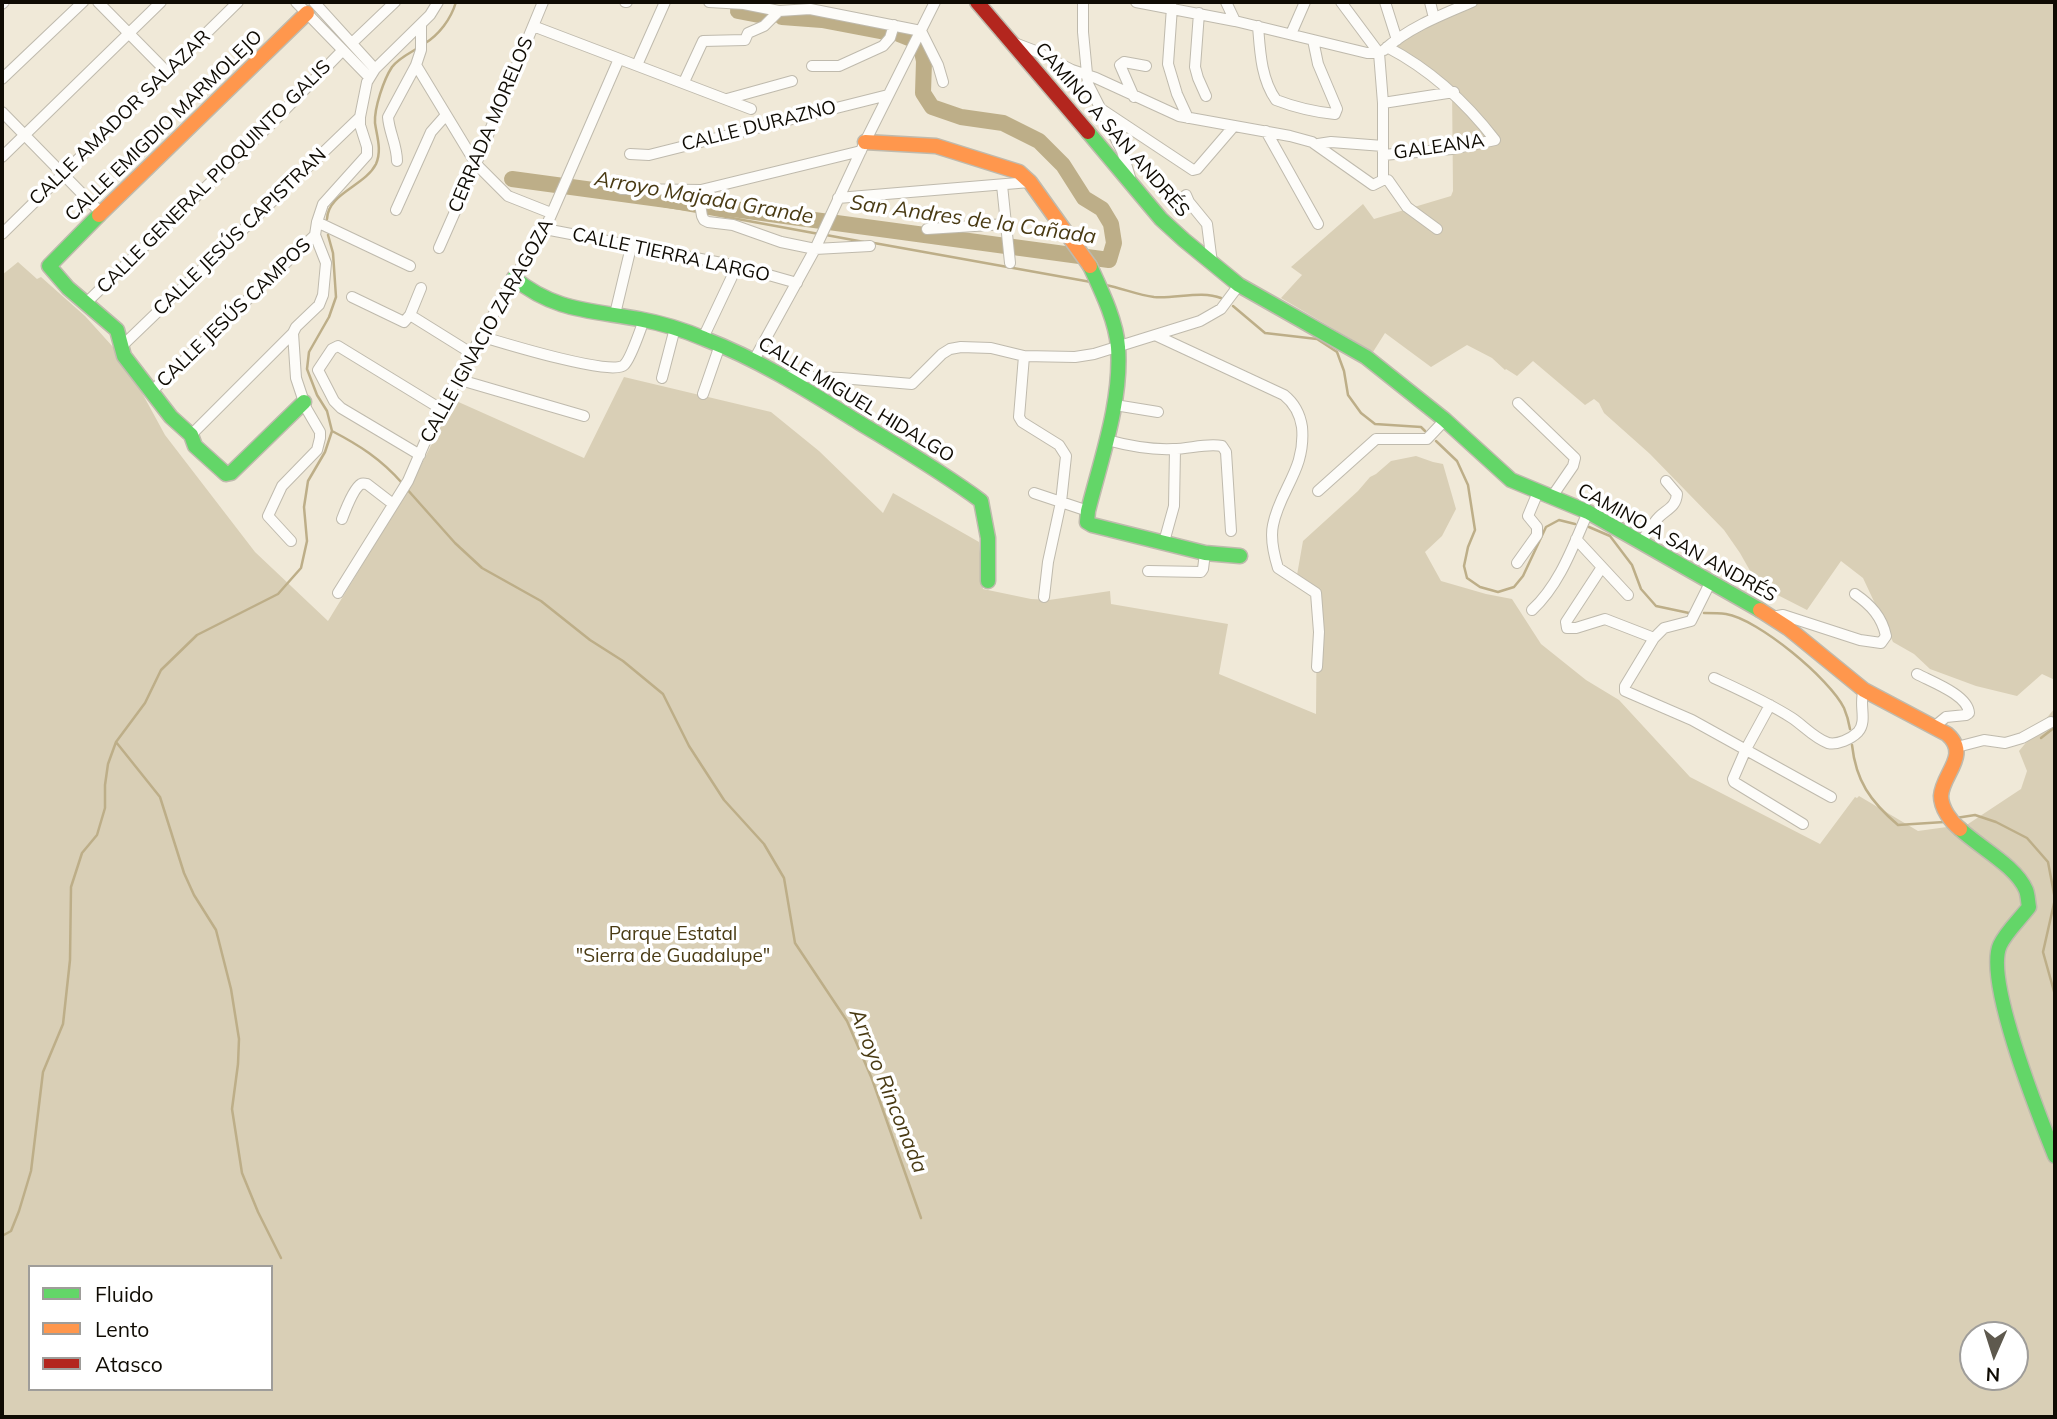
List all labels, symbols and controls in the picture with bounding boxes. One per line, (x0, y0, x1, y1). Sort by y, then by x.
street label: CALLE AMADOR SALAZAR (25, 26, 215, 210)
street label: CALLE EMIGDIO MARMOLEJO (61, 26, 267, 226)
street label: CERRADA MORELOS (444, 34, 538, 216)
street label: CAMINO A SAN ANDRÉS (1030, 38, 1194, 222)
street label: CALLE GENERAL PIOQUINTO GALIS (92, 55, 336, 299)
street label: CALLE DURAZNO (679, 96, 839, 156)
street label: GALEANA (1392, 129, 1486, 165)
street label: CALLE JESÚS CAPISTRAN (149, 143, 331, 321)
water label: Arroyo Majada Grande (593, 166, 815, 230)
water label: San Andres de la Cañada (848, 190, 1098, 250)
street label: CALLE IGNACIO ZARAGOZA (416, 215, 558, 447)
street label: CALLE TIERRA LARGO (570, 223, 772, 287)
street label: CALLE JESÚS CAMPOS (152, 234, 316, 392)
street label: CALLE MIGUEL HIDALGO (754, 332, 958, 468)
street label: CAMINO A SAN ANDRÉS (1574, 479, 1780, 607)
park label: Parque Estatal "Sierra de Guadalupe" (576, 923, 770, 967)
water label: Arroyo Rinconada (844, 1005, 932, 1177)
legend (28, 1265, 273, 1391)
text: Fluido (95, 1281, 154, 1307)
text: Lento (95, 1316, 149, 1342)
north arrow (1959, 1321, 2029, 1391)
text: Atasco (95, 1351, 163, 1377)
text: N (1985, 1363, 2001, 1387)

